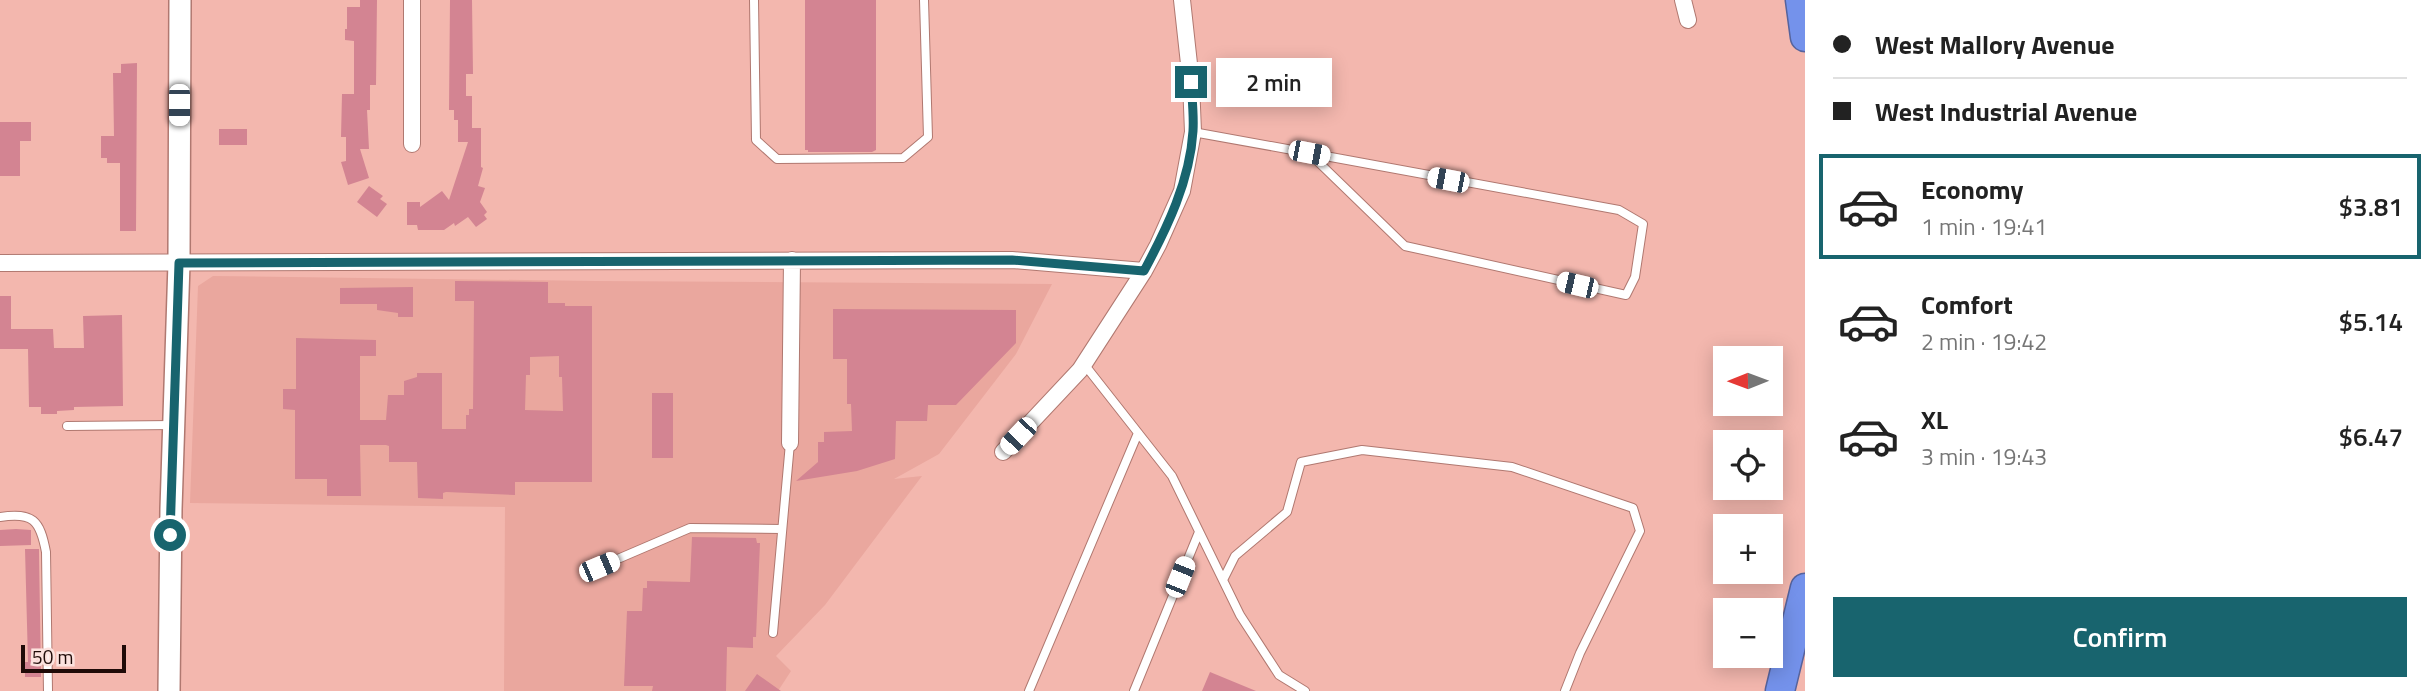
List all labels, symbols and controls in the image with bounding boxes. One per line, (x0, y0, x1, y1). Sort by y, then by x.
text: West Mallory Avenue (1875, 25, 2115, 64)
callout: 2 min (1216, 57, 1331, 106)
text: 2 min (1246, 65, 1302, 100)
route end (1175, 66, 1207, 98)
car (169, 84, 190, 126)
text: West Industrial Avenue (1875, 92, 2137, 131)
car (1287, 139, 1332, 167)
car (1426, 166, 1471, 194)
text: Economy (1921, 170, 2023, 209)
icon: car (1837, 175, 1900, 238)
text: $3.81 (2339, 187, 2403, 226)
text: 1 min · 19:41 (1921, 209, 2047, 244)
car (1555, 270, 1600, 300)
text: Comfort (1921, 285, 2013, 324)
icon: car (1837, 290, 1900, 353)
text: $5.14 (2339, 302, 2403, 341)
text: 2 min · 19:42 (1921, 324, 2047, 359)
north arrow (1713, 346, 1783, 416)
map controls (1713, 346, 1783, 668)
text: XL (1921, 400, 1948, 439)
icon: car (1837, 405, 1900, 468)
car (996, 413, 1041, 459)
text: $6.47 (2339, 417, 2403, 456)
button: locate (1713, 430, 1783, 500)
text: 3 min · 19:43 (1921, 439, 2047, 474)
button: + (1713, 514, 1783, 584)
route start (154, 519, 186, 551)
car (576, 549, 623, 585)
car (1163, 554, 1198, 600)
button: Confirm (1833, 597, 2407, 677)
button: − (1713, 598, 1783, 668)
scale bar (21, 642, 126, 674)
text: 50 m (32, 642, 73, 671)

